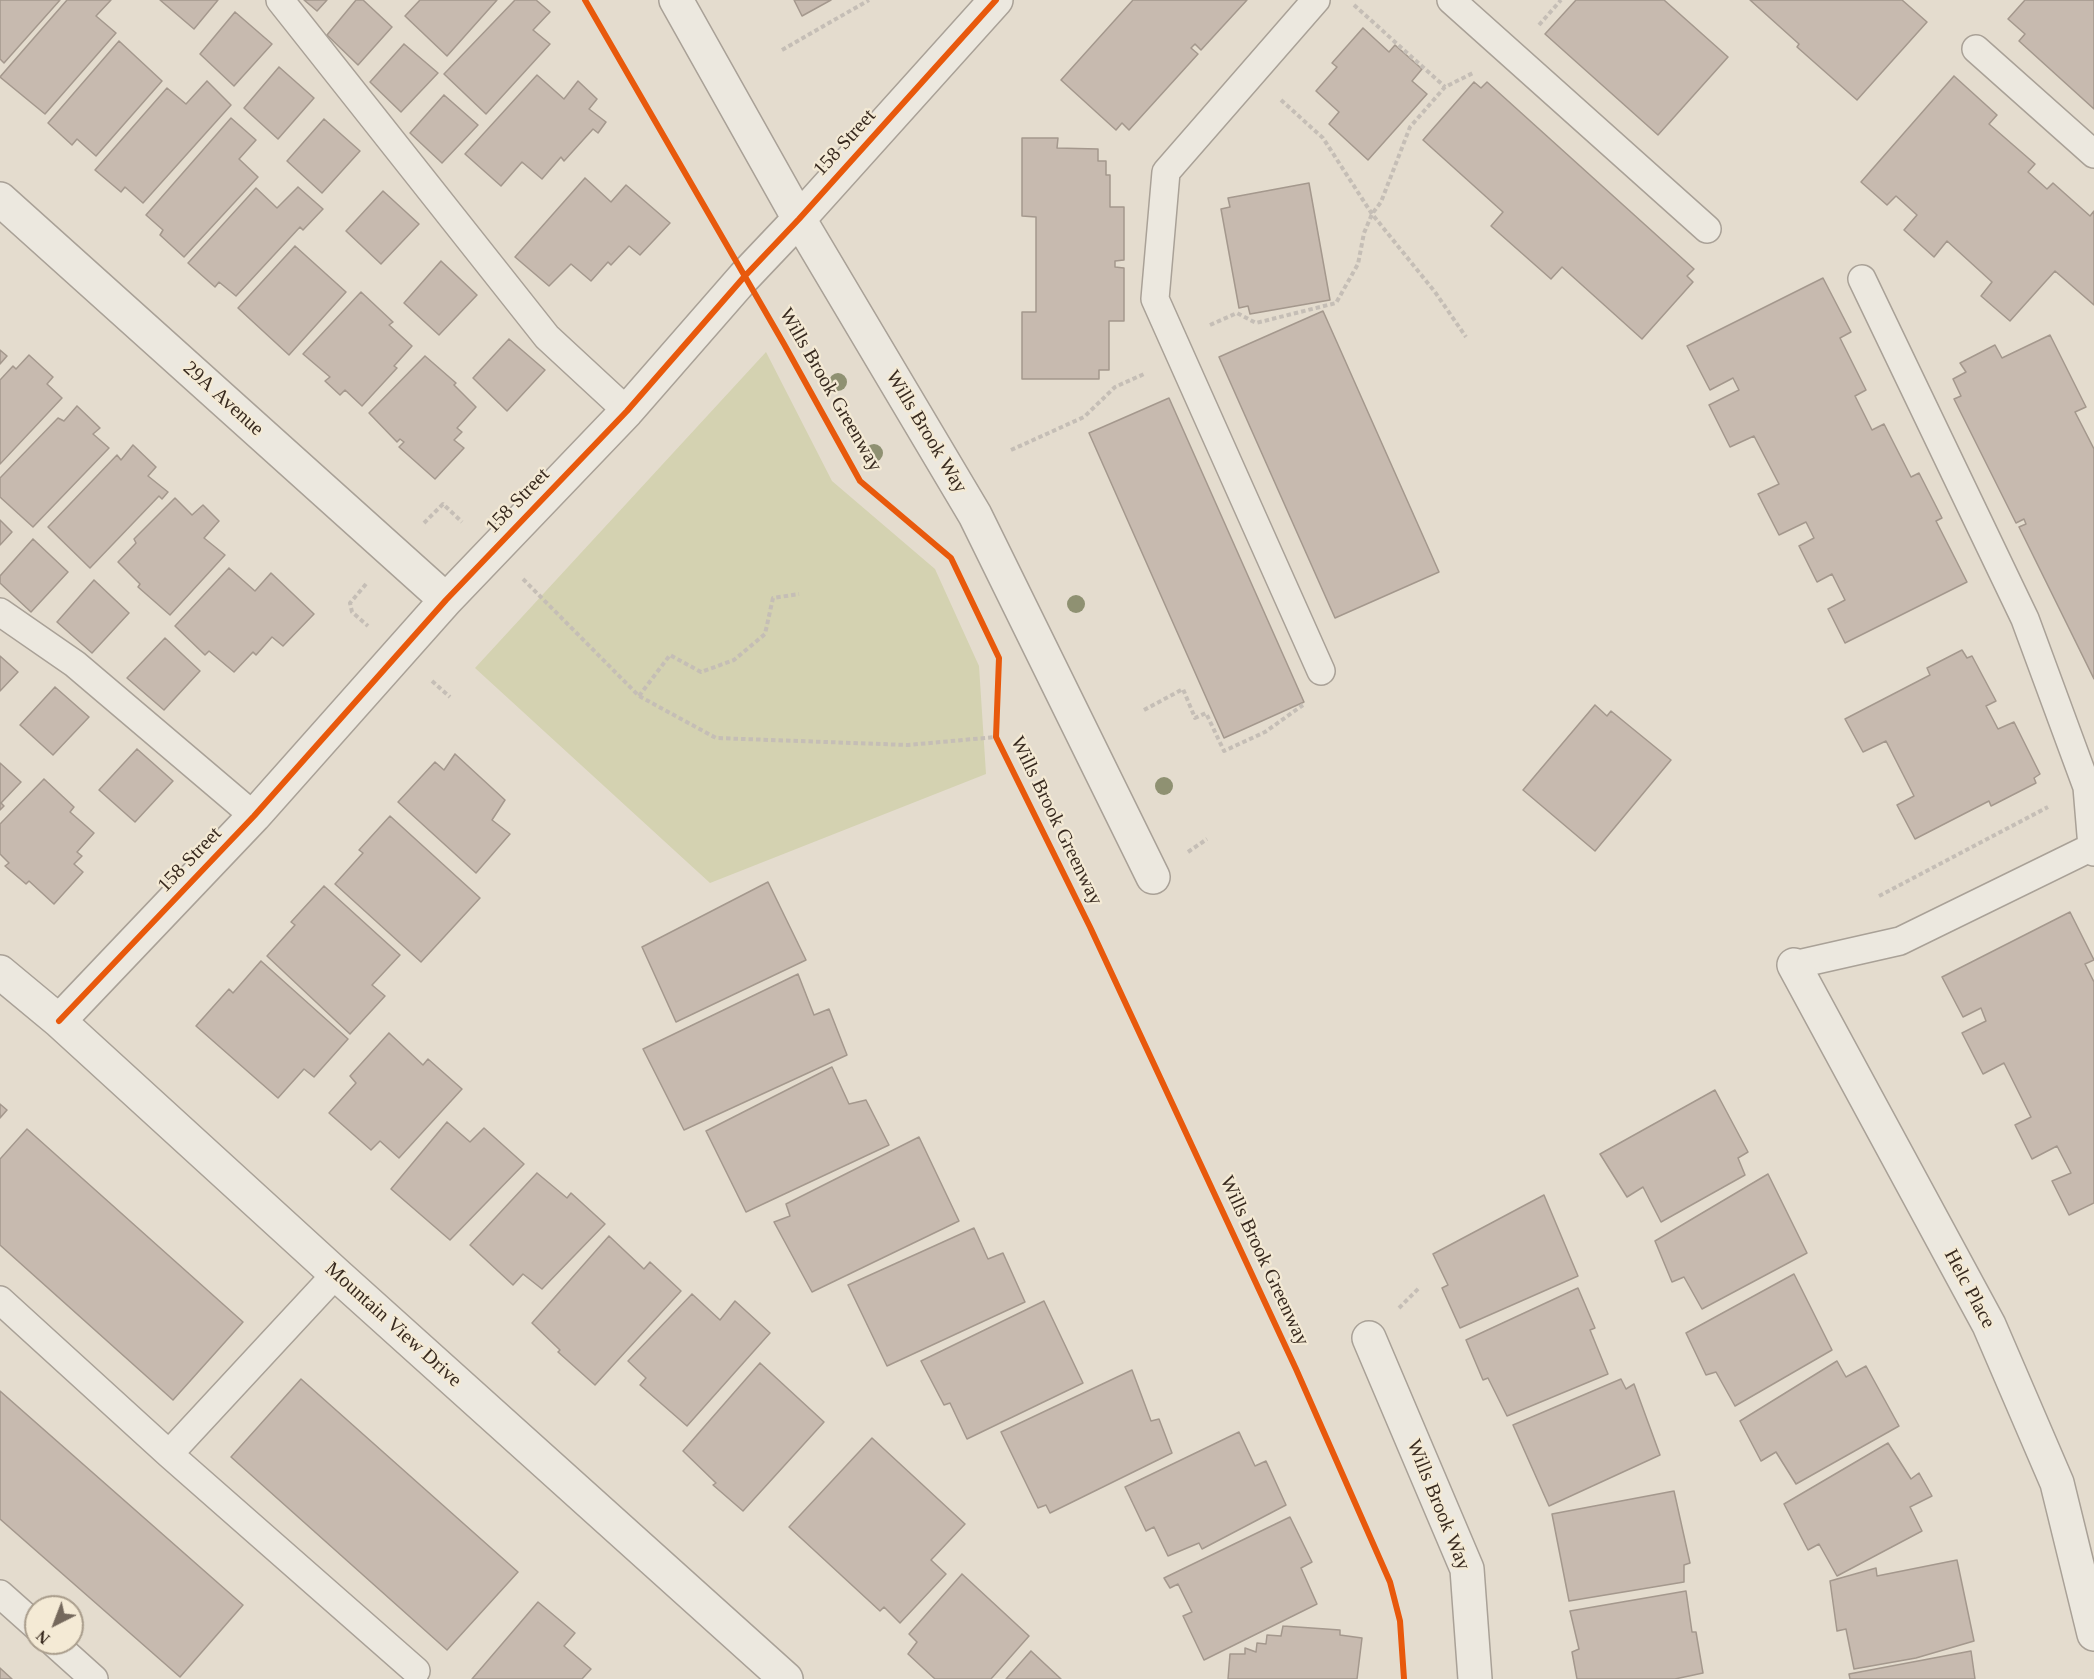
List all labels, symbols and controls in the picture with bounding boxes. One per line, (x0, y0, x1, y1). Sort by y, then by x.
street label: 158 Street (809, 105, 881, 181)
street label: Wills Brook Greenway (773, 304, 887, 476)
street label: 29A Avenue (178, 357, 268, 441)
street label: Wills Brook Way (880, 366, 972, 498)
street label: 158 Street (481, 463, 555, 539)
street label: Wills Brook Greenway (1005, 733, 1107, 909)
street label: 158 Street (153, 822, 227, 898)
street label: Wills Brook Greenway (1214, 1172, 1314, 1350)
street label: Helc Place (1938, 1245, 2000, 1333)
street label: Mountain View Drive (320, 1257, 466, 1393)
street label: Wills Brook Way (1401, 1436, 1475, 1574)
north arrow (24, 1595, 84, 1655)
text: N (33, 1627, 53, 1647)

